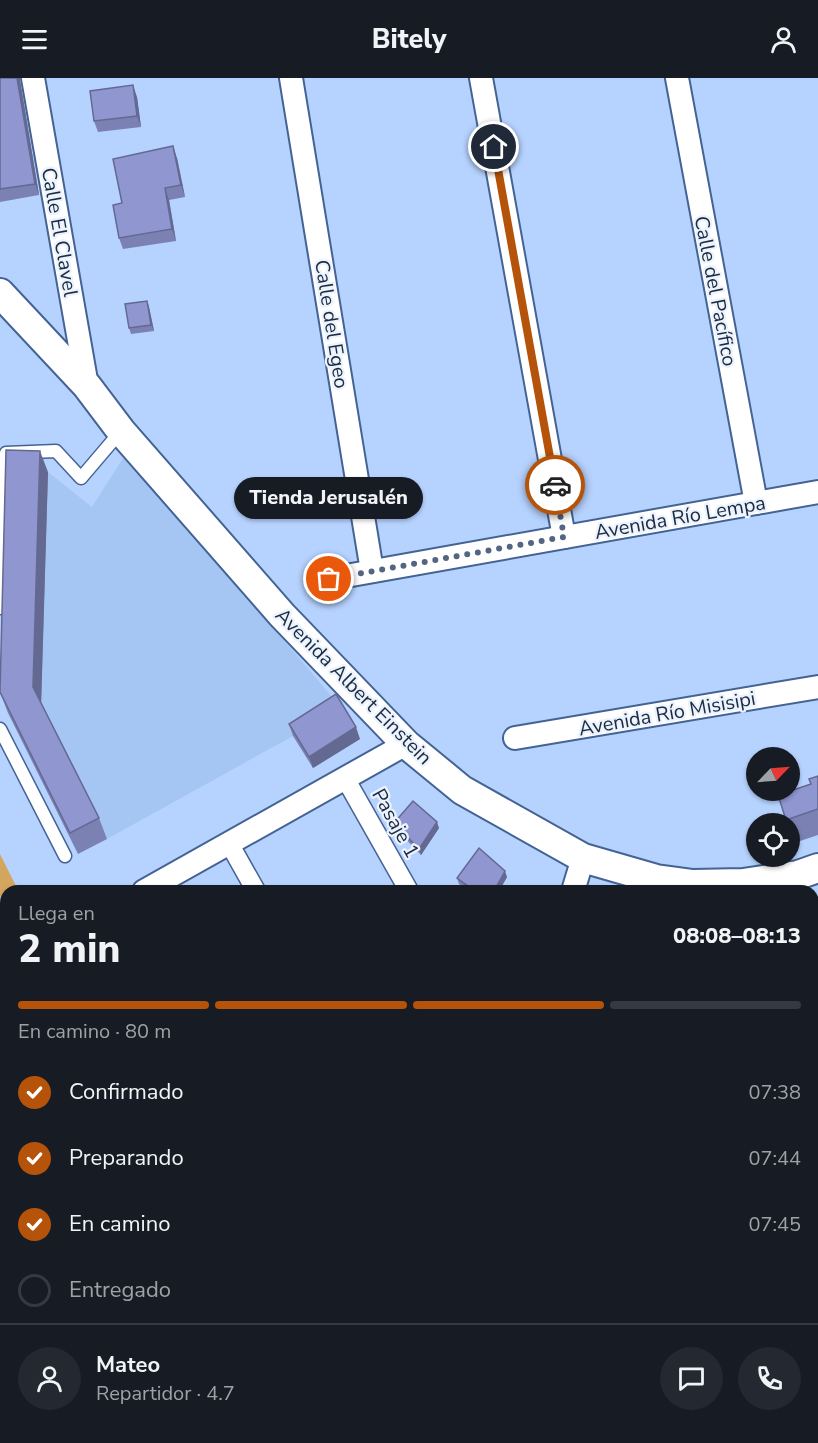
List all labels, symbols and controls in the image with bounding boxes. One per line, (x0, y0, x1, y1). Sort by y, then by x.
text: Bitely (372, 21, 446, 58)
icon: menu (18, 23, 51, 56)
icon: person (767, 23, 800, 56)
pin (468, 121, 519, 172)
icon: home (477, 130, 510, 163)
street label: Calle El Clavel (35, 165, 84, 299)
street label: Calle del Pacífico (688, 214, 743, 369)
street label: Calle del Egeo (308, 258, 355, 390)
courier (525, 455, 585, 515)
icon: car (539, 469, 572, 502)
callout: Tienda Jerusalén (234, 477, 424, 519)
text: Tienda Jerusalén (249, 484, 408, 511)
street label: Avenida Río Lempa (592, 489, 768, 546)
pin (303, 553, 354, 604)
icon: bag (312, 562, 345, 595)
street label: Avenida Albert Einstein (269, 602, 438, 771)
street label: Avenida Río Misisipi (577, 685, 758, 742)
north arrow (746, 747, 800, 801)
map controls (746, 747, 800, 867)
street label: Pasaje 1 (365, 784, 426, 863)
button: locate (746, 813, 800, 867)
text: Llega en (18, 900, 95, 927)
text: 08:08–08:13 (673, 921, 801, 951)
text: 2 min (18, 923, 121, 976)
text: En camino · 80 m (18, 1018, 171, 1045)
icon: check (18, 1076, 51, 1109)
text: Confirmado (69, 1077, 184, 1107)
text: 07:38 (748, 1079, 801, 1106)
icon: check (18, 1142, 51, 1175)
text: Preparando (69, 1143, 184, 1173)
text: 07:44 (748, 1145, 801, 1172)
icon: check (18, 1208, 51, 1241)
text: En camino (69, 1209, 170, 1239)
text: 07:45 (748, 1211, 801, 1238)
text: Entregado (69, 1275, 171, 1305)
button: person (18, 1347, 81, 1410)
button: chat (660, 1347, 723, 1410)
button: phone (738, 1347, 801, 1410)
text: Mateo (96, 1350, 160, 1380)
text: Repartidor · 4.7 (96, 1380, 235, 1407)

